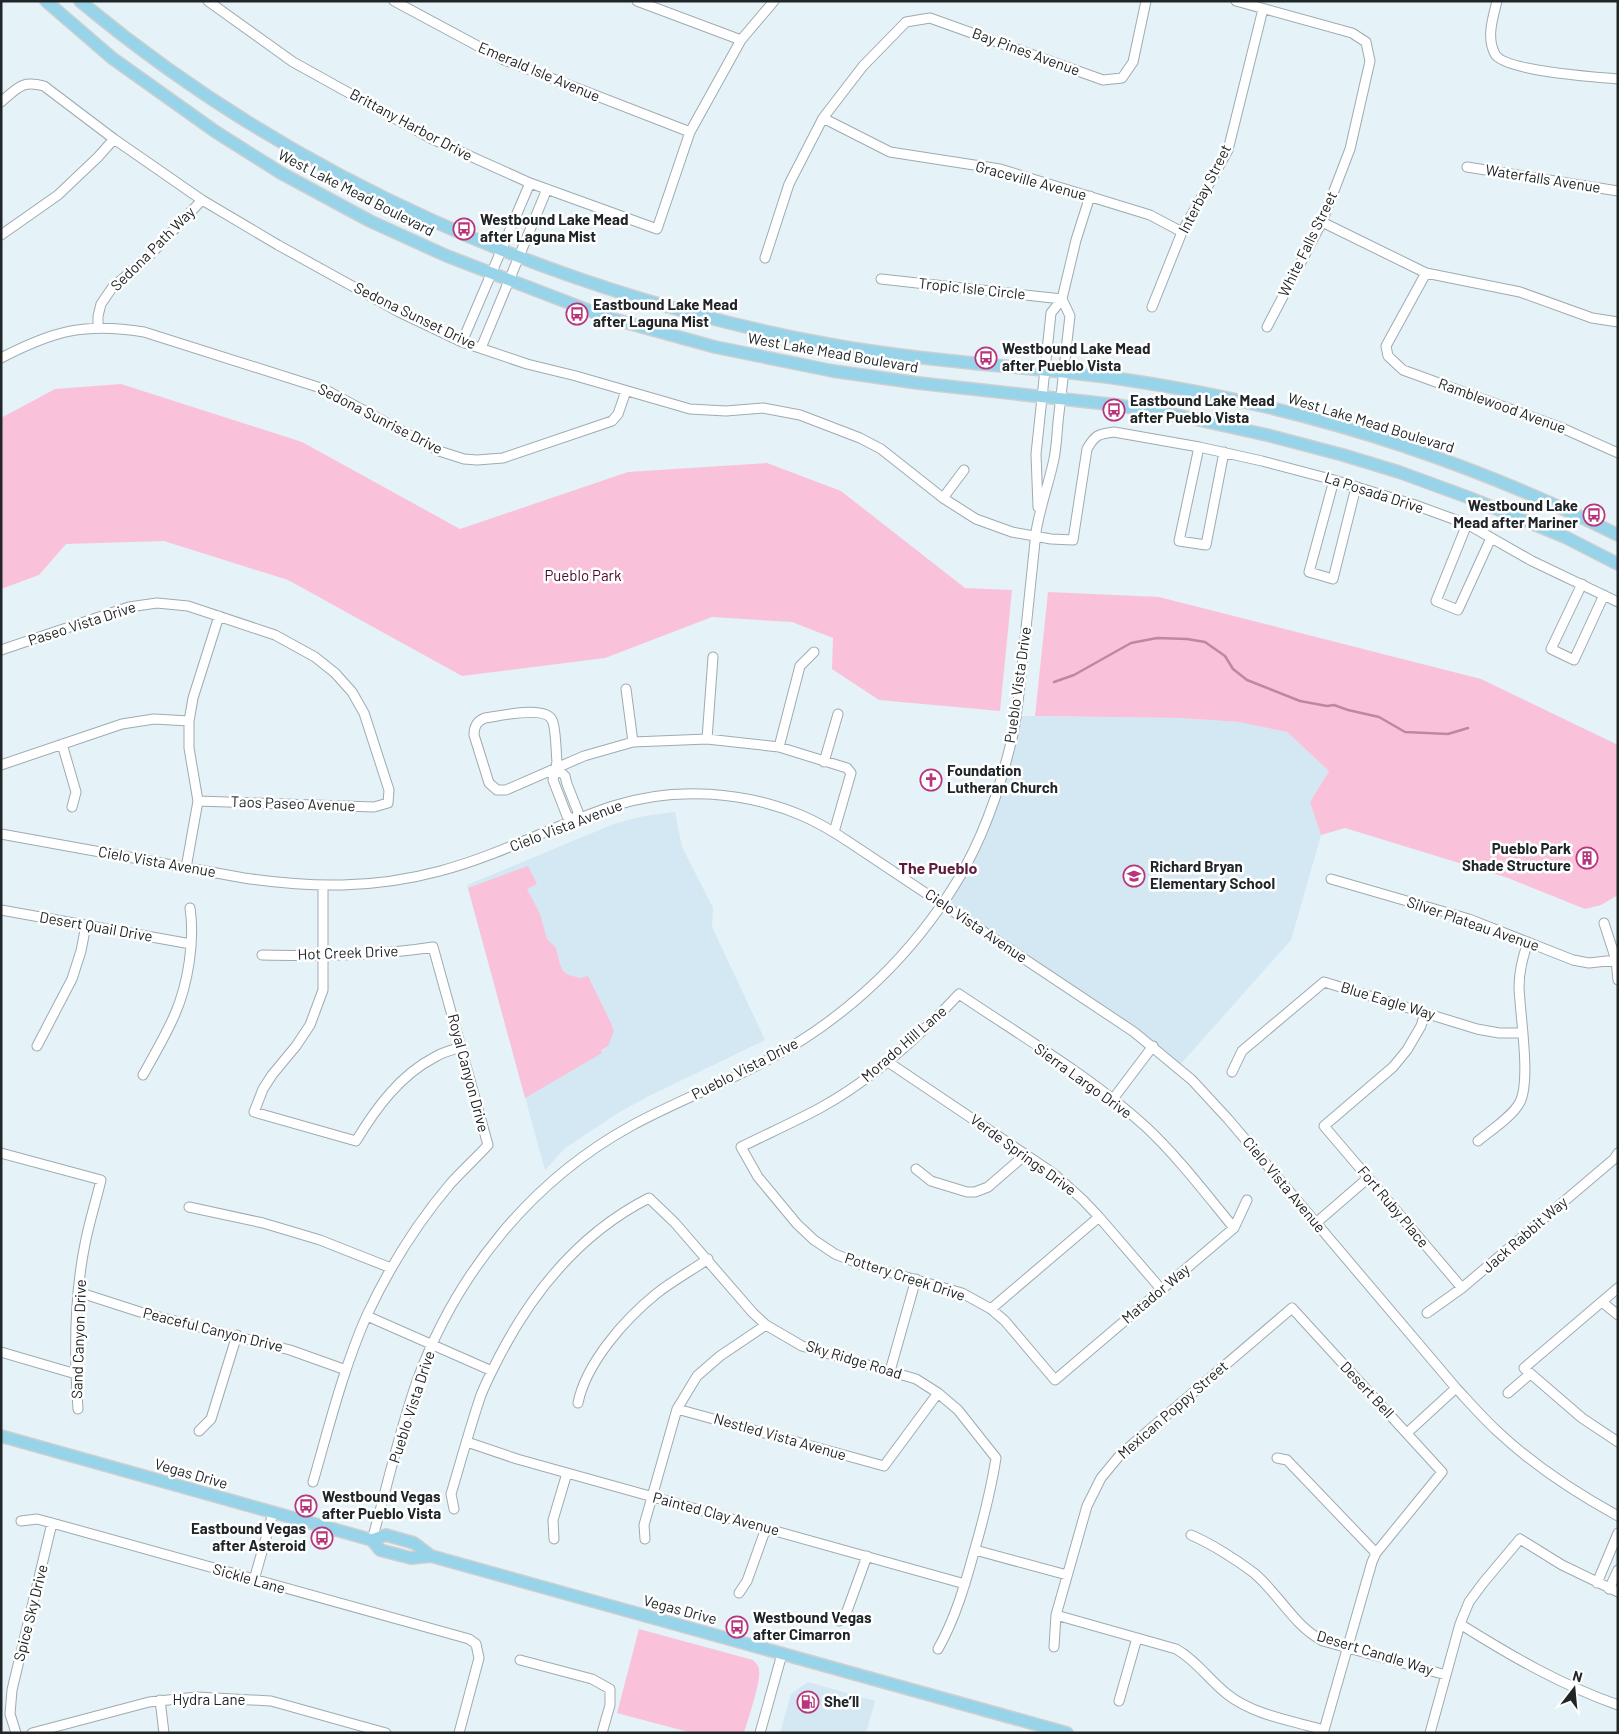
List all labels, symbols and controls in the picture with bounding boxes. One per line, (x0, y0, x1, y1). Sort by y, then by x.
street label: Bay Pines Avenue (970, 23, 1083, 79)
street label: Emerald Isle Avenue (476, 37, 603, 105)
street label: Brittany Harbor Drive (347, 84, 476, 164)
street label: Interbay Street (1174, 141, 1234, 236)
street label: West Lake Mead Boulevard (275, 145, 438, 239)
street label: Graceville Avenue (974, 157, 1089, 204)
street label: Waterfalls Avenue (1484, 160, 1602, 196)
street label: White Falls Street (1274, 188, 1340, 299)
street label: Sedona Path Way (106, 202, 198, 294)
place label: Westbound Lake Mead after Laguna Mist (480, 210, 628, 245)
bus stop icon: Westbound Lake Mead after Laguna Mist (452, 217, 476, 241)
street label: Tropic Isle Circle (918, 273, 1026, 303)
street label: Sedona Sunset Drive (351, 278, 479, 353)
place label: Eastbound Lake Mead after Laguna Mist (593, 295, 738, 330)
bus stop icon: Eastbound Lake Mead after Laguna Mist (565, 302, 589, 326)
street label: West Lake Mead Boulevard (746, 328, 920, 376)
place label: Westbound Lake Mead after Pueblo Vista (1002, 339, 1150, 374)
bus stop icon: Westbound Lake Mead after Pueblo Vista (974, 346, 998, 370)
street label: Ramblewood Avenue (1436, 374, 1569, 437)
street label: Sedona Sunrise Drive (315, 379, 446, 457)
street label: West Lake Mead Boulevard (1286, 388, 1457, 456)
place label: Eastbound Lake Mead after Pueblo Vista (1130, 391, 1275, 426)
bus stop icon: Eastbound Lake Mead after Pueblo Vista (1102, 398, 1126, 422)
street label: La Posada Drive (1322, 468, 1426, 517)
place label: Westbound Lake Mead after Mariner (1453, 496, 1578, 531)
bus stop icon: Westbound Lake Mead after Mariner (1582, 503, 1606, 527)
park label: Pueblo Park (544, 566, 622, 584)
street label: Paseo Vista Drive (26, 597, 138, 649)
street label: Pueblo Vista Drive (1000, 626, 1034, 744)
place label: Foundation Lutheran Church (947, 761, 1058, 796)
church icon: Foundation Lutheran Church (919, 768, 943, 792)
street label: Taos Paseo Avenue (230, 792, 356, 814)
street label: Cielo Vista Avenue (507, 795, 625, 855)
place label: Pueblo Park Shade Structure (1462, 839, 1571, 874)
street label: Cielo Vista Avenue (97, 842, 217, 880)
building icon: Pueblo Park Shade Structure (1575, 846, 1599, 870)
place label: Richard Bryan Elementary School (1150, 857, 1275, 892)
district label: The Pueblo (899, 858, 978, 877)
school or university icon: Richard Bryan Elementary School (1122, 864, 1146, 888)
street label: Cielo Vista Avenue (922, 884, 1031, 966)
street label: Silver Plateau Avenue (1405, 892, 1542, 954)
street label: Desert Quail Drive (38, 907, 154, 945)
street label: Hot Creek Drive (297, 941, 399, 963)
street label: Blue Eagle Way (1339, 977, 1438, 1023)
street label: Morado Hill Lane (857, 1001, 950, 1085)
street label: Royal Canyon Drive (445, 1012, 493, 1134)
street label: Pueblo Vista Drive (688, 1033, 801, 1103)
street label: Sierra Largo Drive (1031, 1039, 1136, 1122)
street label: Verde Springs Drive (967, 1110, 1080, 1199)
street label: Cielo Vista Avenue (1240, 1133, 1330, 1236)
street label: Fort Ruby Place (1354, 1162, 1433, 1251)
street label: Jack Rabbit Way (1478, 1192, 1571, 1276)
street label: Pottery Creek Drive (843, 1248, 968, 1304)
street label: Matador Way (1118, 1260, 1193, 1327)
street label: Sand Canyon Drive (67, 1279, 89, 1399)
street label: Peaceful Canyon Drive (141, 1303, 285, 1355)
street label: Sky Ridge Road (804, 1336, 905, 1382)
street label: Pueblo Vista Drive (384, 1348, 438, 1465)
street label: Mexican Poppy Street (1114, 1356, 1231, 1462)
street label: Desert Bell (1337, 1357, 1398, 1421)
street label: Nestled Vista Avenue (712, 1409, 849, 1464)
street label: Vegas Drive (153, 1454, 230, 1492)
place label: Westbound Vegas after Pueblo Vista (322, 1487, 441, 1522)
street label: Painted Clay Avenue (651, 1487, 782, 1539)
bus stop icon: Westbound Vegas after Pueblo Vista (294, 1494, 318, 1518)
place label: Eastbound Vegas after Asteroid (191, 1519, 306, 1554)
bus stop icon: Eastbound Vegas after Asteroid (310, 1526, 334, 1550)
street label: Sickle Lane (211, 1559, 288, 1597)
street label: Spice Sky Drive (9, 1562, 51, 1663)
street label: Vegas Drive (642, 1591, 719, 1627)
place label: Westbound Vegas after Cimarron (753, 1608, 872, 1643)
bus stop icon: Westbound Vegas after Cimarron (725, 1615, 749, 1639)
street label: Desert Candle Way (1315, 1626, 1436, 1678)
north arrow (1549, 1664, 1599, 1714)
text: N (1571, 1667, 1585, 1685)
street label: Hydra Lane (173, 1690, 245, 1708)
fuel station icon: She’ll (796, 1690, 820, 1714)
place label: She’ll (824, 1692, 859, 1710)

